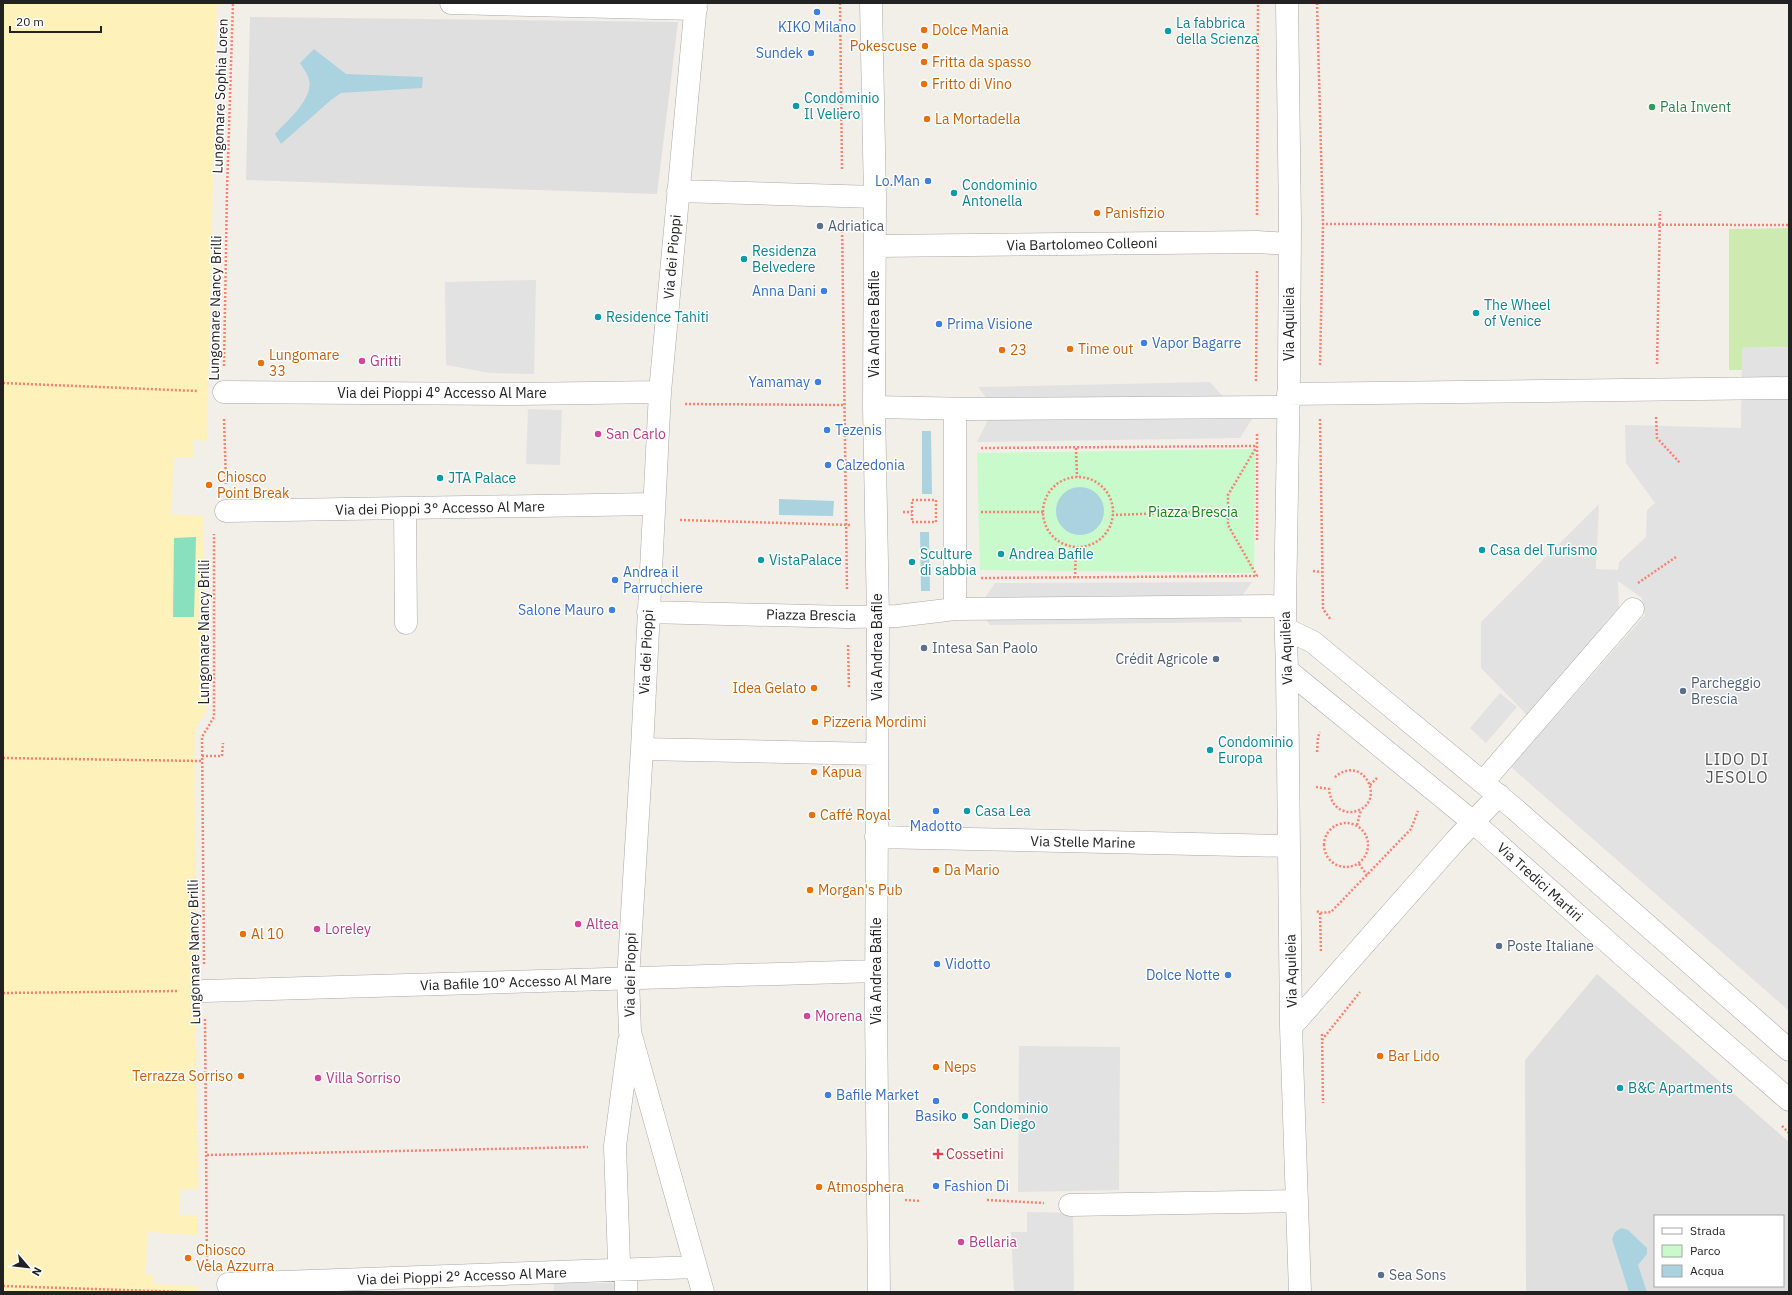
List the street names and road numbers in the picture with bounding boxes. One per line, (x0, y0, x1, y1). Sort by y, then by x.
street label: Lungomare Sophia Loren (208, 18, 232, 174)
street label: Via dei Pioppi (659, 214, 685, 300)
street label: Via Bartolomeo Colleoni (1006, 234, 1158, 254)
street label: Lungomare Nancy Brilli (205, 235, 225, 381)
street label: Via Andrea Bafile (865, 270, 883, 378)
street label: Via Aquileia (1280, 287, 1298, 361)
street label: Via dei Pioppi 4° Accesso Al Mare (337, 384, 547, 402)
street label: Via dei Pioppi 3° Accesso Al Mare (335, 497, 545, 519)
street label: Lungomare Nancy Brilli (195, 559, 213, 705)
street label: Via Andrea Bafile (868, 593, 886, 701)
street label: Piazza Brescia (766, 605, 857, 625)
street label: Via dei Pioppi (635, 609, 657, 695)
street label: Via Aquileia (1276, 610, 1296, 685)
street label: Via Stelle Marine (1030, 832, 1136, 852)
street label: Via Tredici Martiri (1493, 839, 1587, 925)
street label: Lungomare Nancy Brilli (184, 879, 204, 1025)
street label: Via Andrea Bafile (867, 917, 885, 1025)
street label: Via dei Pioppi (620, 932, 640, 1018)
street label: Via Aquileia (1281, 933, 1301, 1008)
street label: Via Bafile 10° Accesso Al Mare (420, 970, 612, 994)
street label: Via dei Pioppi 2° Accesso Al Mare (357, 1263, 567, 1289)

